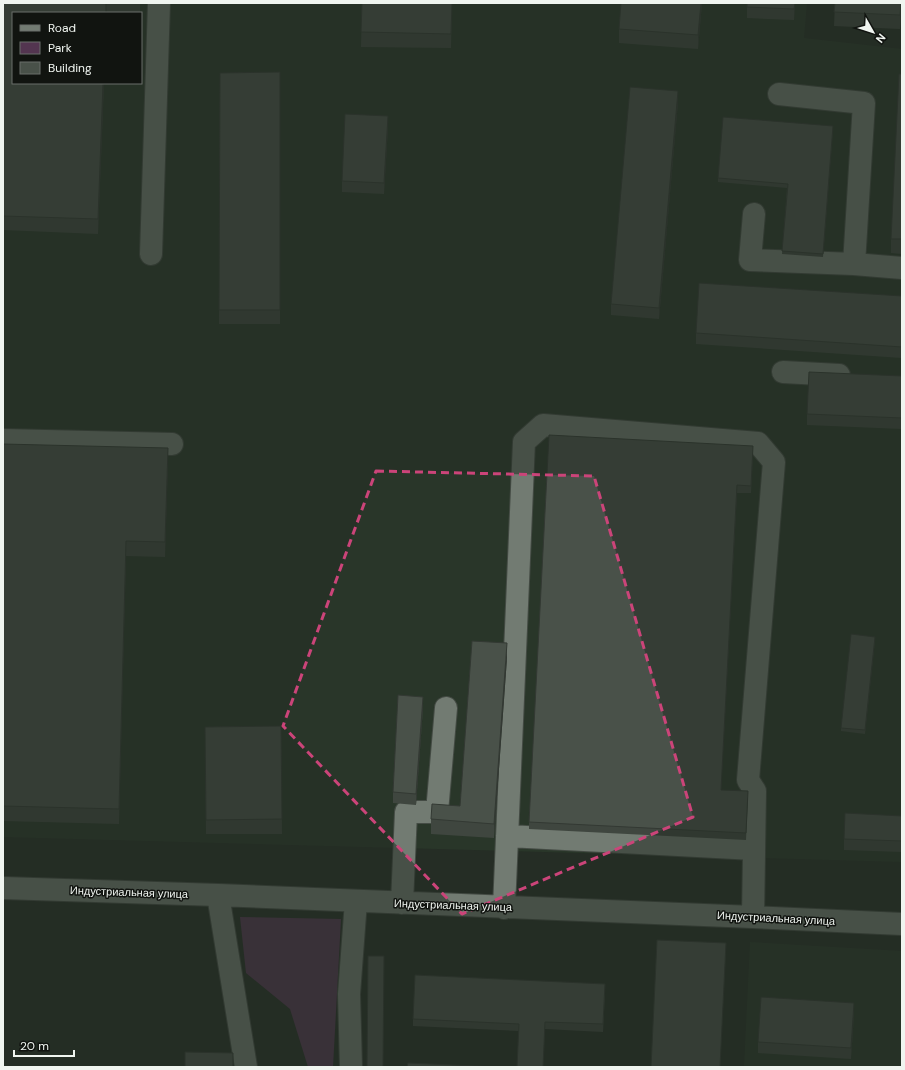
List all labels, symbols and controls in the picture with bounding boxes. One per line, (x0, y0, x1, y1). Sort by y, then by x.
legend (12, 12, 142, 84)
north arrow (853, 12, 893, 52)
text: Road (48, 20, 76, 36)
text: N (873, 31, 889, 46)
text: Park (48, 40, 72, 56)
text: Building (48, 60, 92, 76)
street label: Индустриальная улица (70, 883, 189, 901)
street label: Индустриальная улица (394, 896, 513, 914)
street label: Индустриальная улица (717, 908, 836, 928)
scale bar (14, 1032, 74, 1058)
text: 20 m (20, 1038, 49, 1054)

